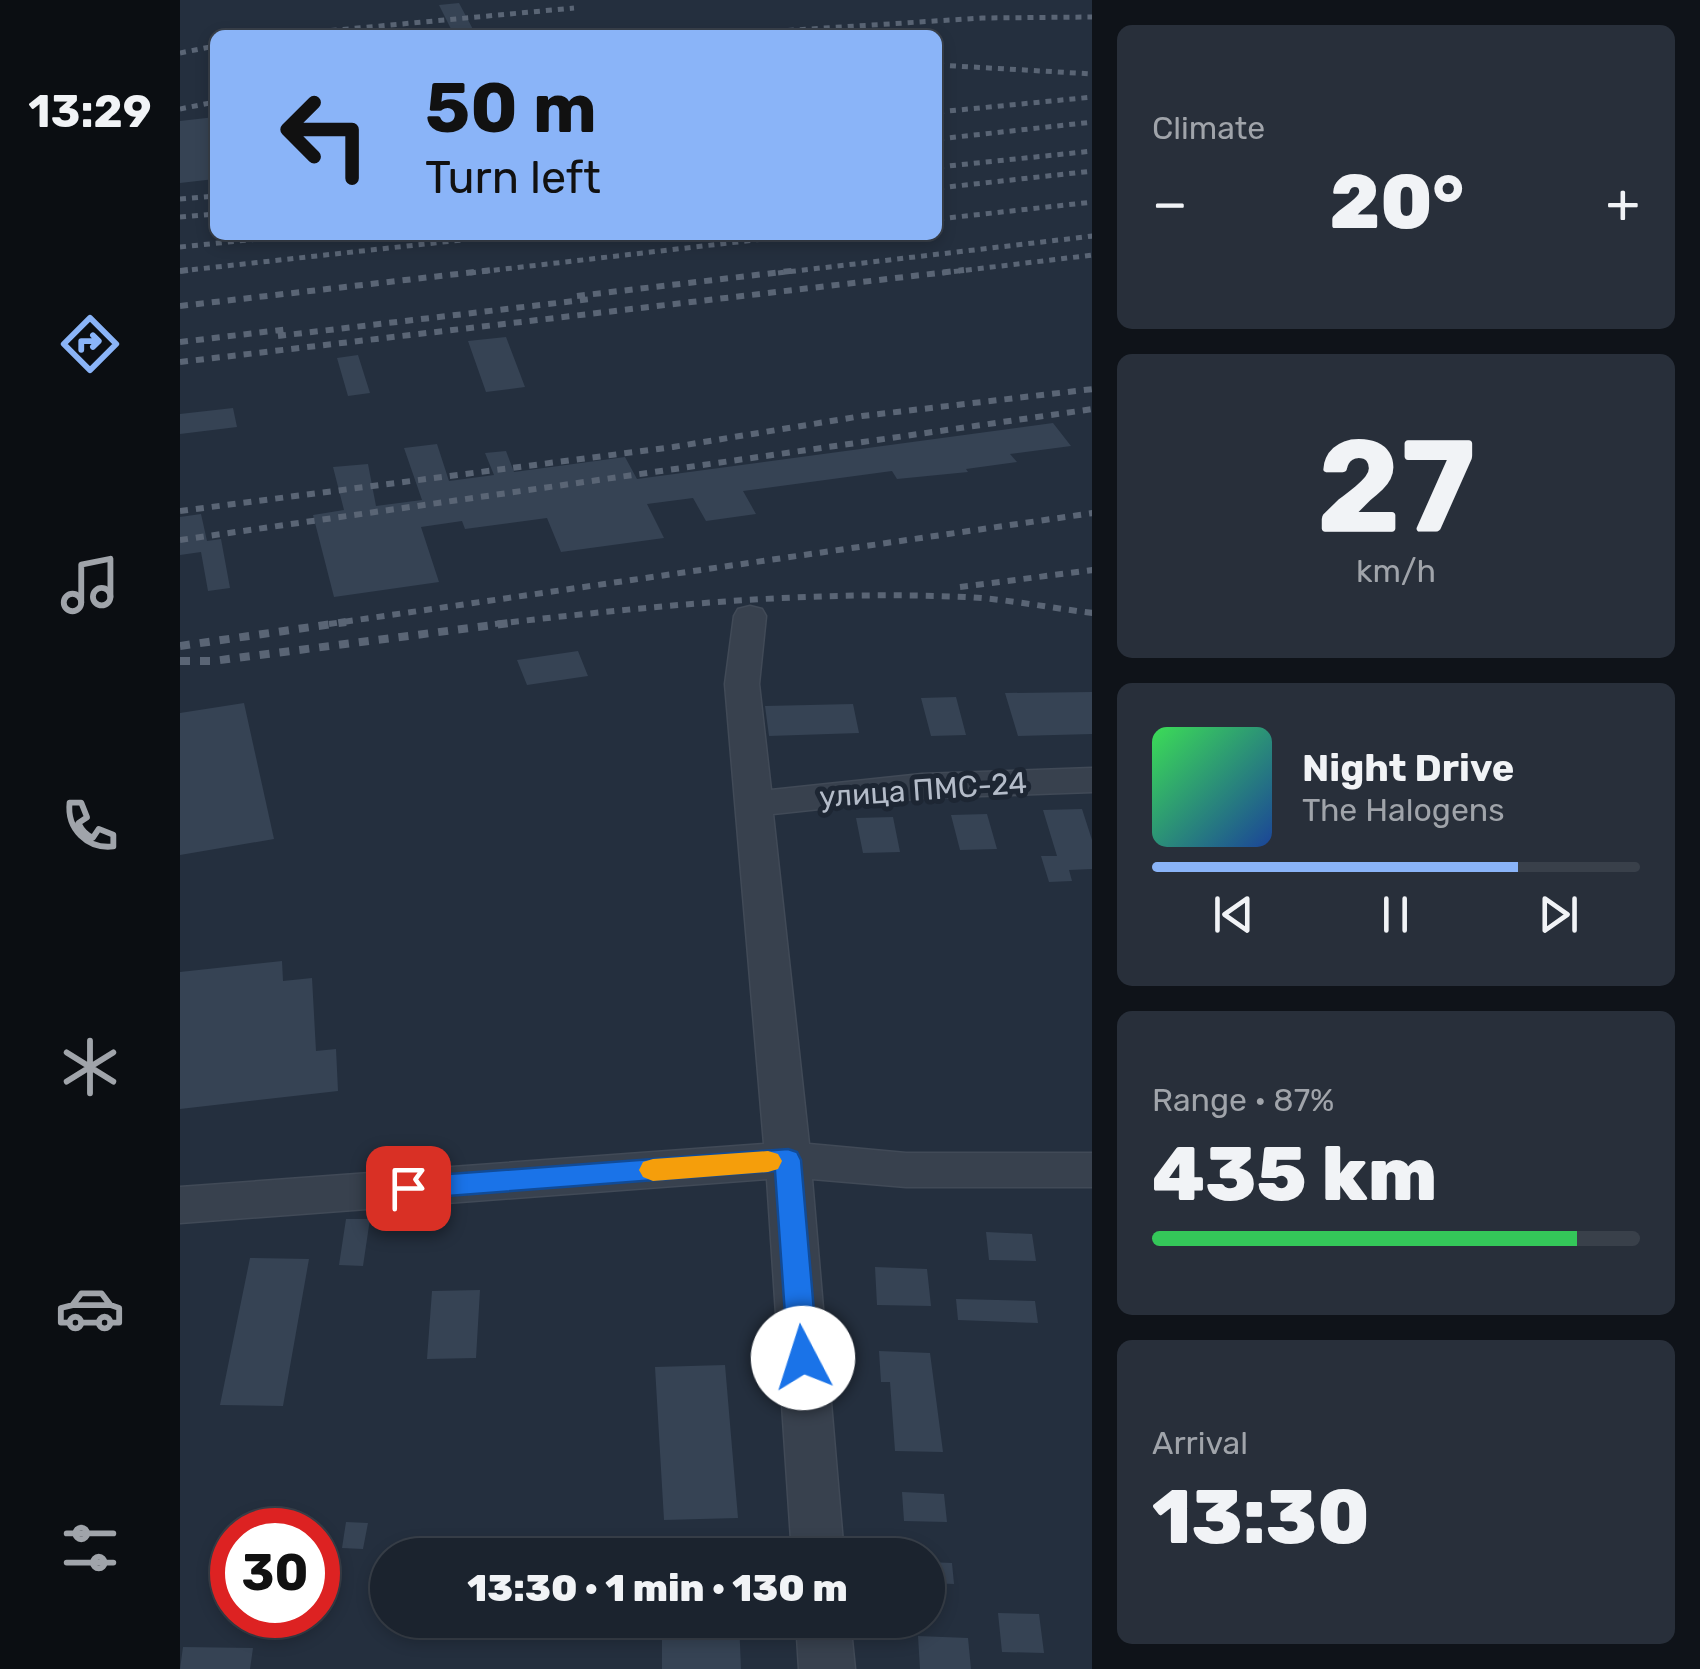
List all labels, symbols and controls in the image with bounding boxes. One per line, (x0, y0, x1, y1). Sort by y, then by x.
text: 50 m (425, 67, 597, 150)
icon: left (260, 70, 390, 200)
text: 13:29 (28, 85, 152, 138)
text: Climate (1152, 109, 1265, 147)
text: Turn left (425, 151, 601, 204)
text: 20° (1329, 158, 1464, 247)
text: − (1152, 171, 1188, 236)
text: + (1606, 171, 1640, 236)
icon: directions (55, 309, 125, 379)
text: 27 (1317, 409, 1476, 564)
icon: music (55, 550, 125, 620)
text: km/h (1356, 552, 1436, 590)
text: Night Drive (1302, 745, 1514, 791)
street label: улица ПМС-24 (818, 765, 1028, 815)
icon: phone (55, 791, 125, 861)
text: The Halogens (1302, 791, 1505, 829)
icon: previous (1206, 887, 1261, 942)
icon: pause (1368, 887, 1423, 942)
icon: next (1531, 887, 1586, 942)
icon: climate (55, 1032, 125, 1102)
text: Range · 87% (1152, 1081, 1334, 1119)
text: 435 km (1152, 1130, 1437, 1219)
pin (366, 1146, 451, 1231)
icon: arrive (381, 1161, 436, 1216)
icon: car (55, 1273, 125, 1343)
position arrow (751, 1306, 855, 1410)
text: Arrival (1152, 1424, 1248, 1462)
text: 13:30 (1152, 1473, 1370, 1562)
speed limit sign: 30 (210, 1508, 340, 1638)
icon: filters (55, 1513, 125, 1583)
text: 13:30 · 1 min · 130 m (467, 1565, 848, 1611)

